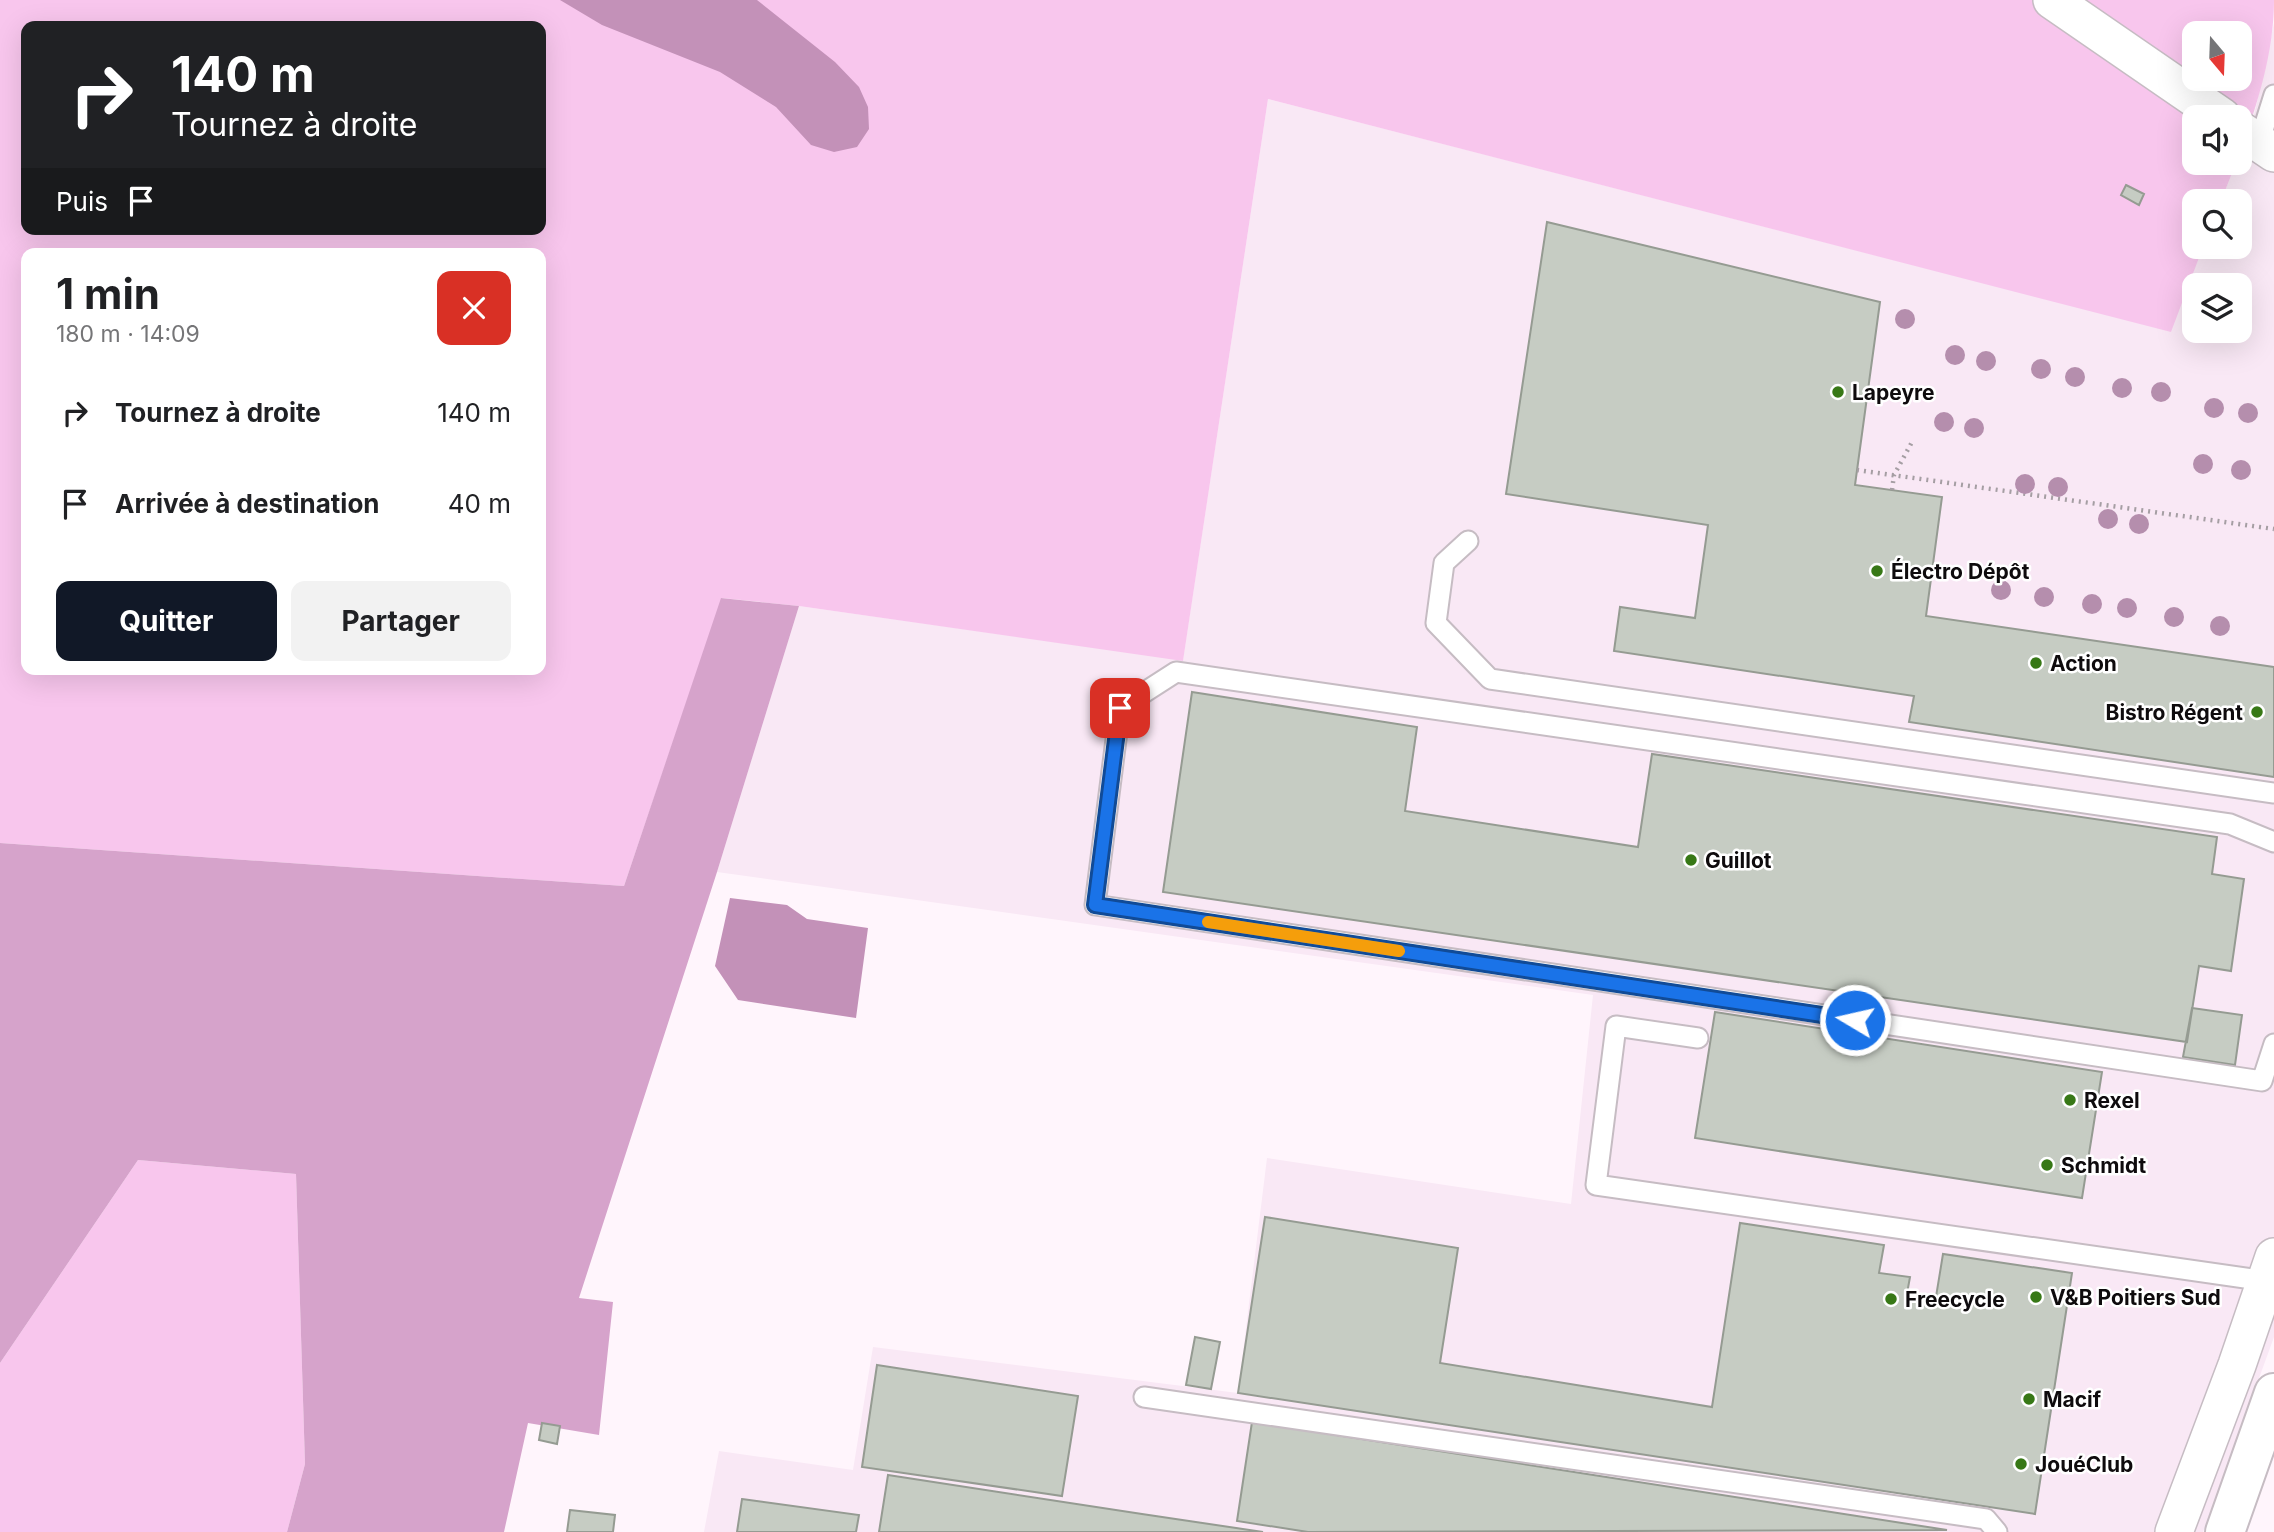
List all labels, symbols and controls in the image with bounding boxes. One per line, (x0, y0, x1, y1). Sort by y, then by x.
north arrow (2182, 21, 2252, 91)
map controls (2182, 21, 2252, 343)
text: 140 m (171, 45, 315, 104)
icon: right (56, 49, 147, 140)
text: Tournez à droite (171, 105, 417, 144)
button: sound (2182, 105, 2252, 175)
icon: arrive (122, 182, 160, 220)
text: Puis (56, 186, 108, 217)
button: search (2182, 189, 2252, 259)
text: 1 min (56, 268, 160, 319)
button: close (437, 271, 511, 345)
button: layers (2182, 273, 2252, 343)
text: 180 m · 14:09 (56, 320, 200, 348)
place label: Lapeyre (1852, 380, 1935, 405)
marker: Lapeyre (1830, 384, 1846, 400)
icon: right (56, 394, 94, 432)
text: Tournez à droite (115, 397, 321, 428)
text: 140 m (437, 397, 511, 428)
icon: arrive (56, 485, 94, 523)
text: Arrivée à destination (115, 488, 380, 519)
text: 40 m (448, 488, 511, 519)
place label: Électro Dépôt (1891, 558, 2030, 584)
marker: Électro Dépôt (1869, 563, 1885, 579)
button: Quitter (56, 581, 277, 661)
button: Partager (291, 581, 511, 661)
place label: Action (2050, 651, 2117, 676)
marker: Action (2028, 655, 2044, 671)
pin (1090, 678, 1150, 738)
icon: arrive (1101, 689, 1139, 727)
place label: Bistro Régent (2105, 700, 2243, 725)
marker: Bistro Régent (2249, 704, 2265, 720)
place label: Guillot (1705, 848, 1772, 873)
marker: Guillot (1683, 852, 1699, 868)
position arrow (1818, 983, 1892, 1057)
place label: Rexel (2084, 1088, 2140, 1113)
marker: Rexel (2062, 1092, 2078, 1108)
place label: Schmidt (2061, 1153, 2147, 1178)
marker: Schmidt (2039, 1157, 2055, 1173)
place label: V&B Poitiers Sud (2050, 1285, 2221, 1310)
place label: Freecycle (1905, 1287, 2005, 1312)
marker: V&B Poitiers Sud (2028, 1289, 2044, 1305)
marker: Freecycle (1883, 1291, 1899, 1307)
place label: Macif (2043, 1387, 2102, 1412)
marker: Macif (2021, 1391, 2037, 1407)
place label: JouéClub (2035, 1452, 2133, 1477)
marker: JouéClub (2013, 1456, 2029, 1472)

